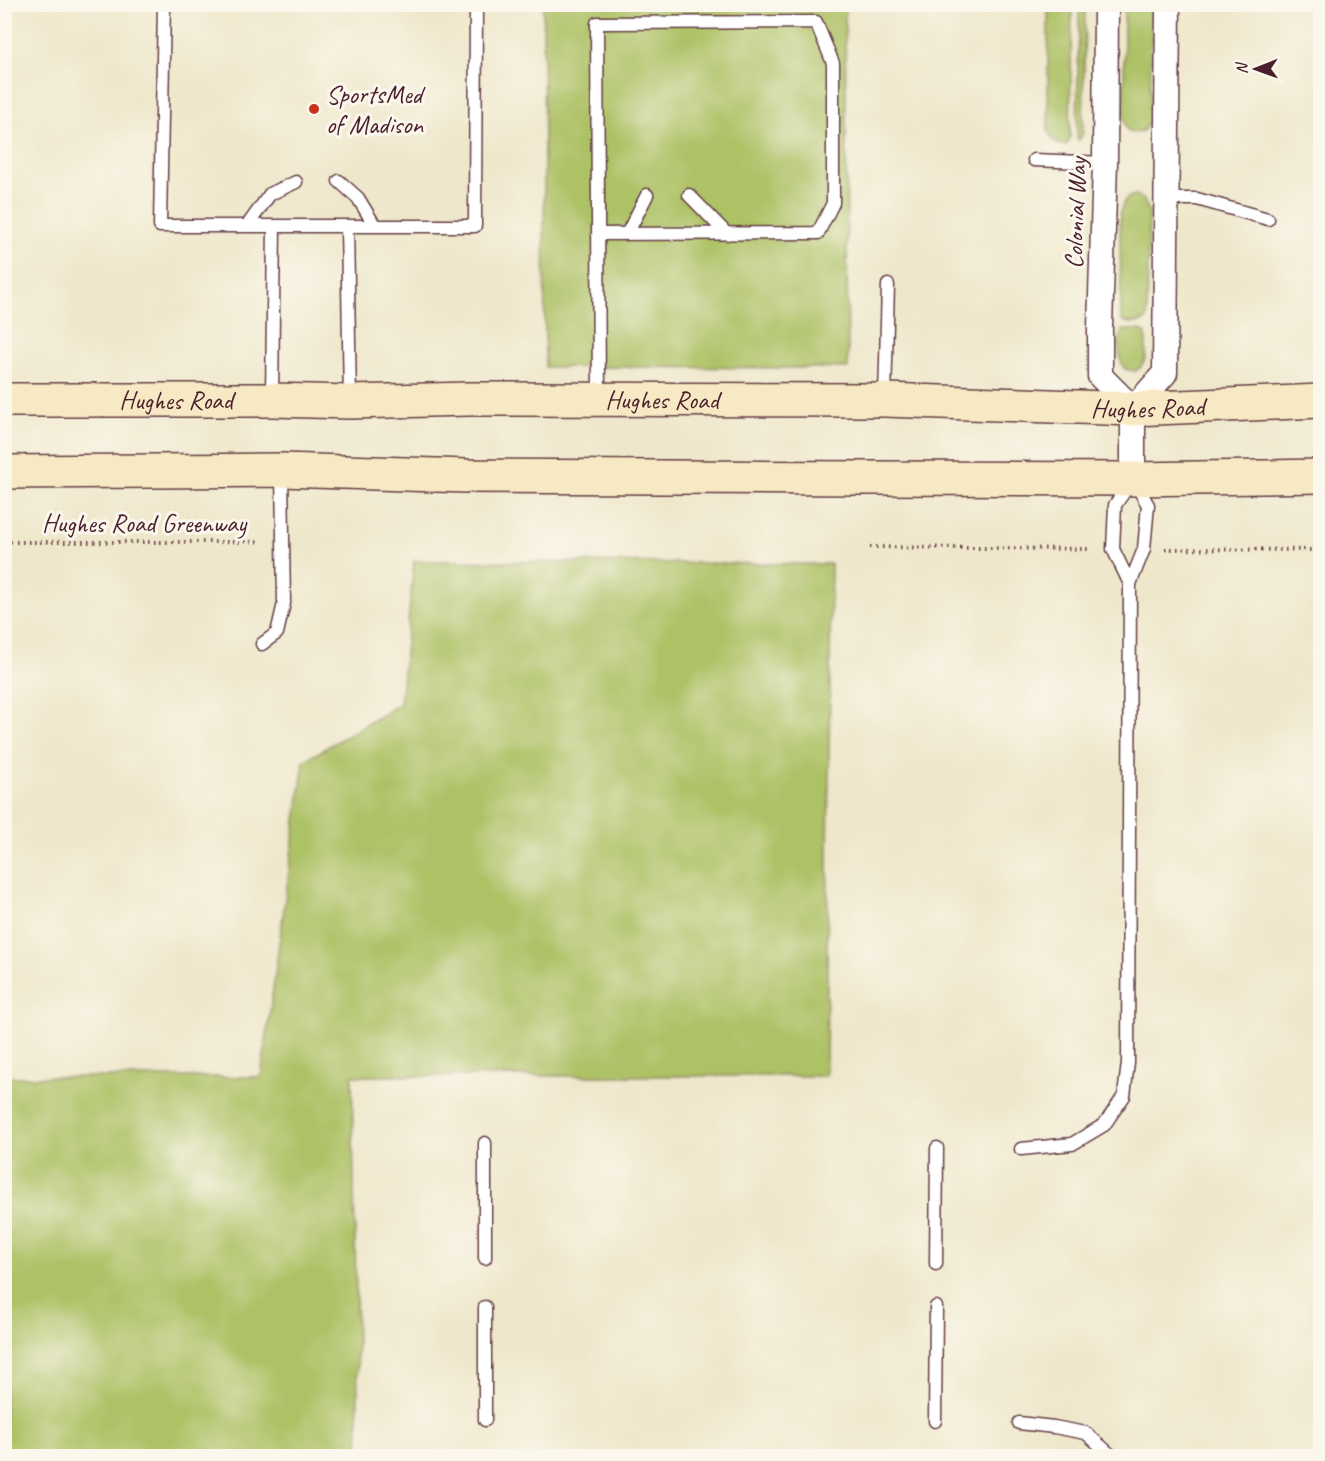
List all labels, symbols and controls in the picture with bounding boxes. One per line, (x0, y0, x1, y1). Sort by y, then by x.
north arrow (1226, 39, 1286, 99)
text: N (1232, 61, 1252, 74)
place label: SportsMed of Madison (326, 78, 426, 141)
marker: SportsMed of Madison (307, 102, 321, 116)
street label: Colonial Way (1057, 155, 1094, 269)
street label: Hughes Road (605, 383, 722, 417)
street label: Hughes Road (119, 384, 236, 417)
street label: Hughes Road (1090, 390, 1209, 426)
street label: Hughes Road Greenway (42, 507, 248, 540)

